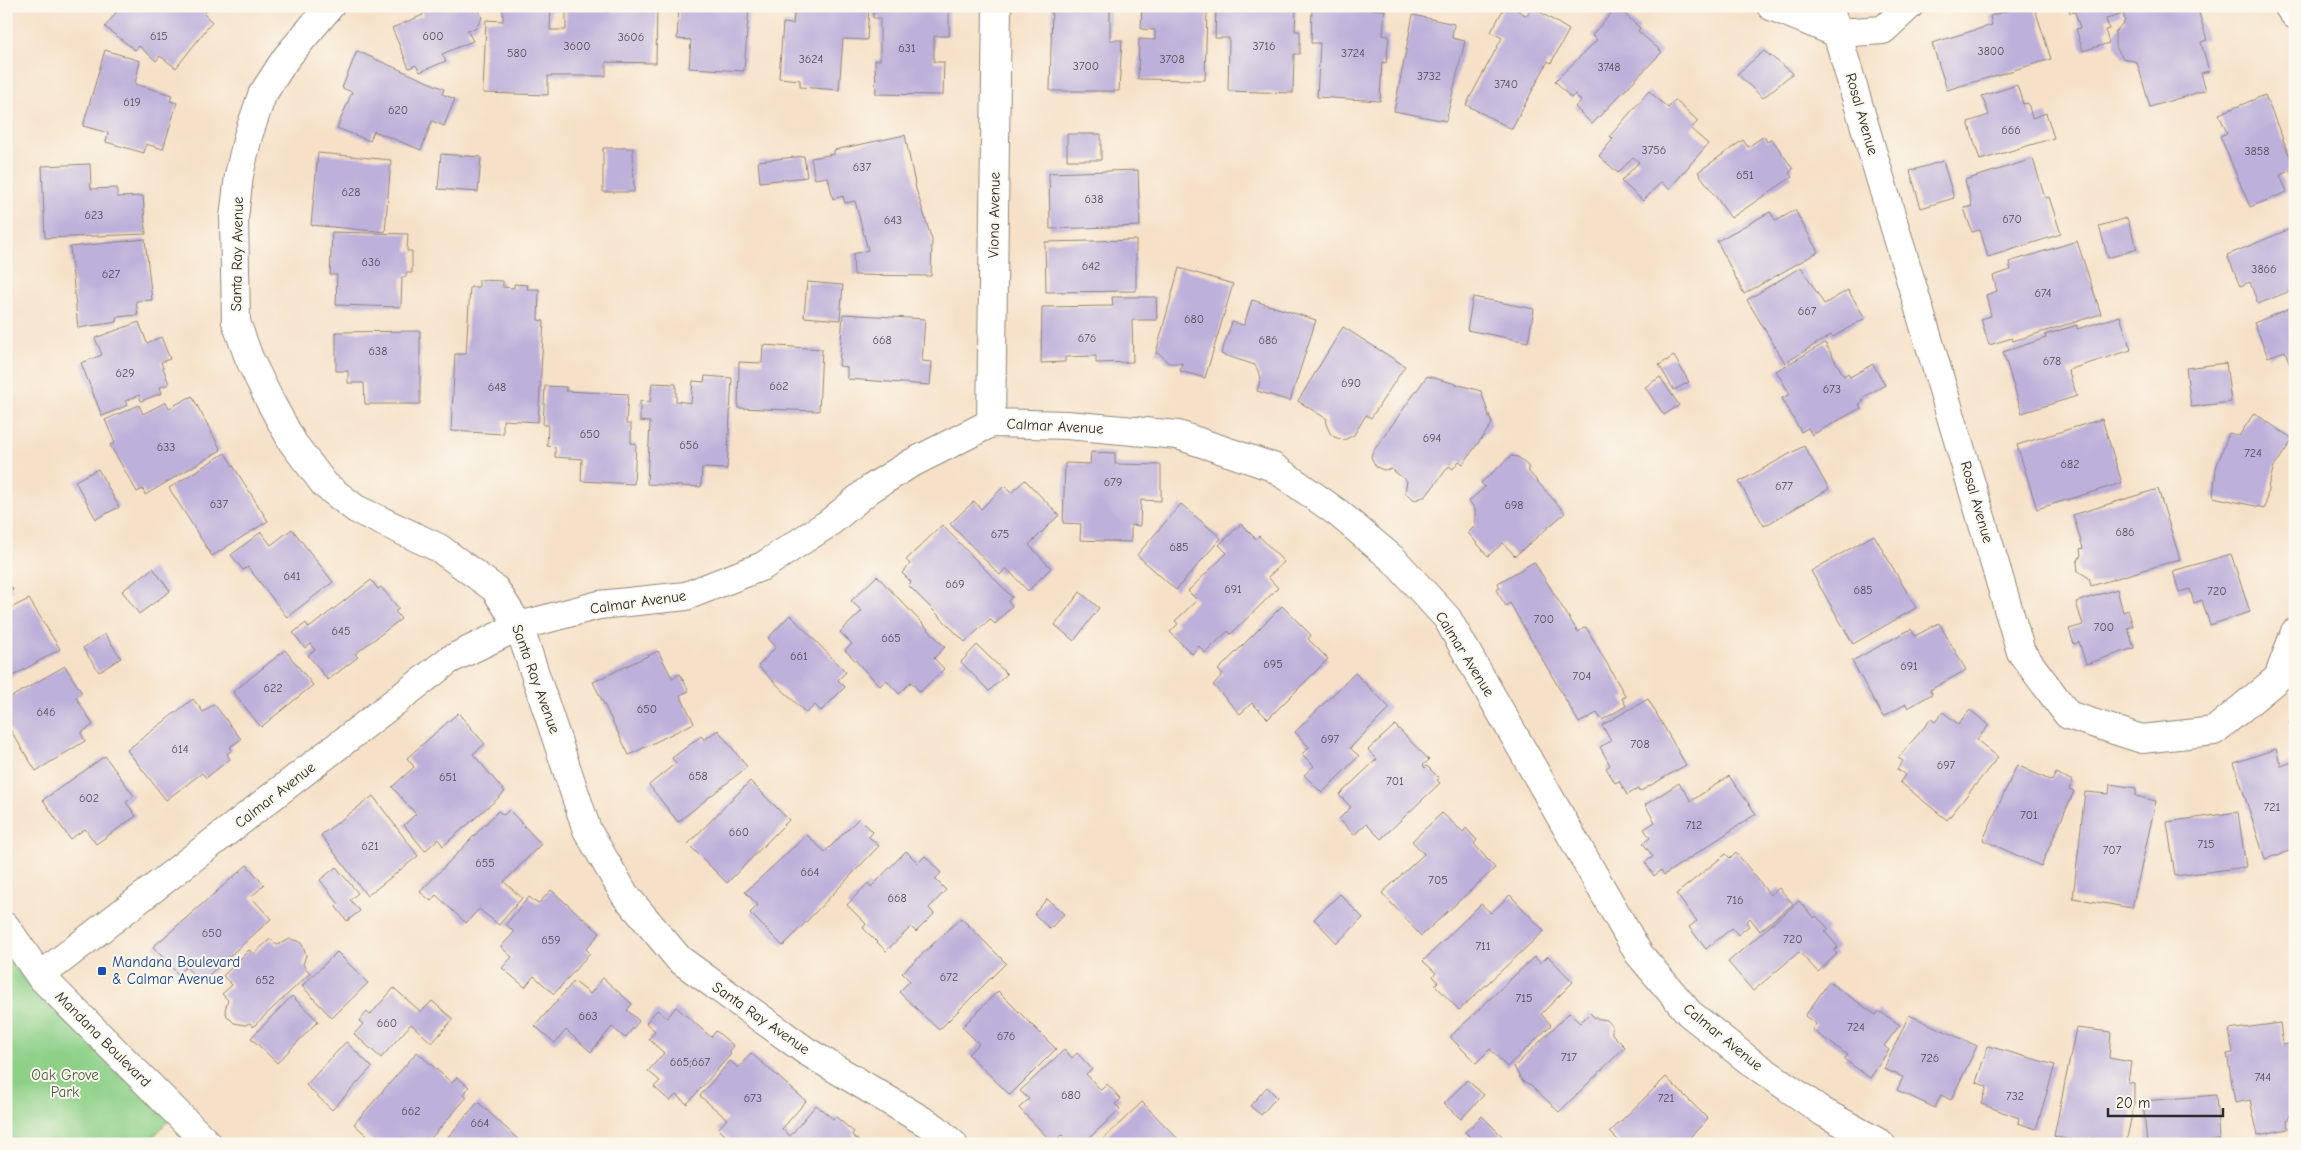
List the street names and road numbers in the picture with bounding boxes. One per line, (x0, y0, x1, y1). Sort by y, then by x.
street label: Rosal Avenue (1842, 71, 1882, 158)
street label: Viona Avenue (984, 171, 1004, 258)
street label: Santa Ray Avenue (227, 196, 247, 312)
street label: Calmar Avenue (1006, 414, 1104, 438)
street label: Rosal Avenue (1957, 459, 1997, 546)
street label: Calmar Avenue (589, 586, 688, 618)
street label: Calmar Avenue (1432, 608, 1499, 700)
street label: Santa Ray Avenue (508, 622, 564, 736)
street label: Calmar Avenue (231, 758, 319, 832)
street label: Santa Ray Avenue (709, 978, 814, 1059)
street label: Mandana Boulevard (51, 987, 155, 1091)
street label: Calmar Avenue (1680, 999, 1767, 1075)

